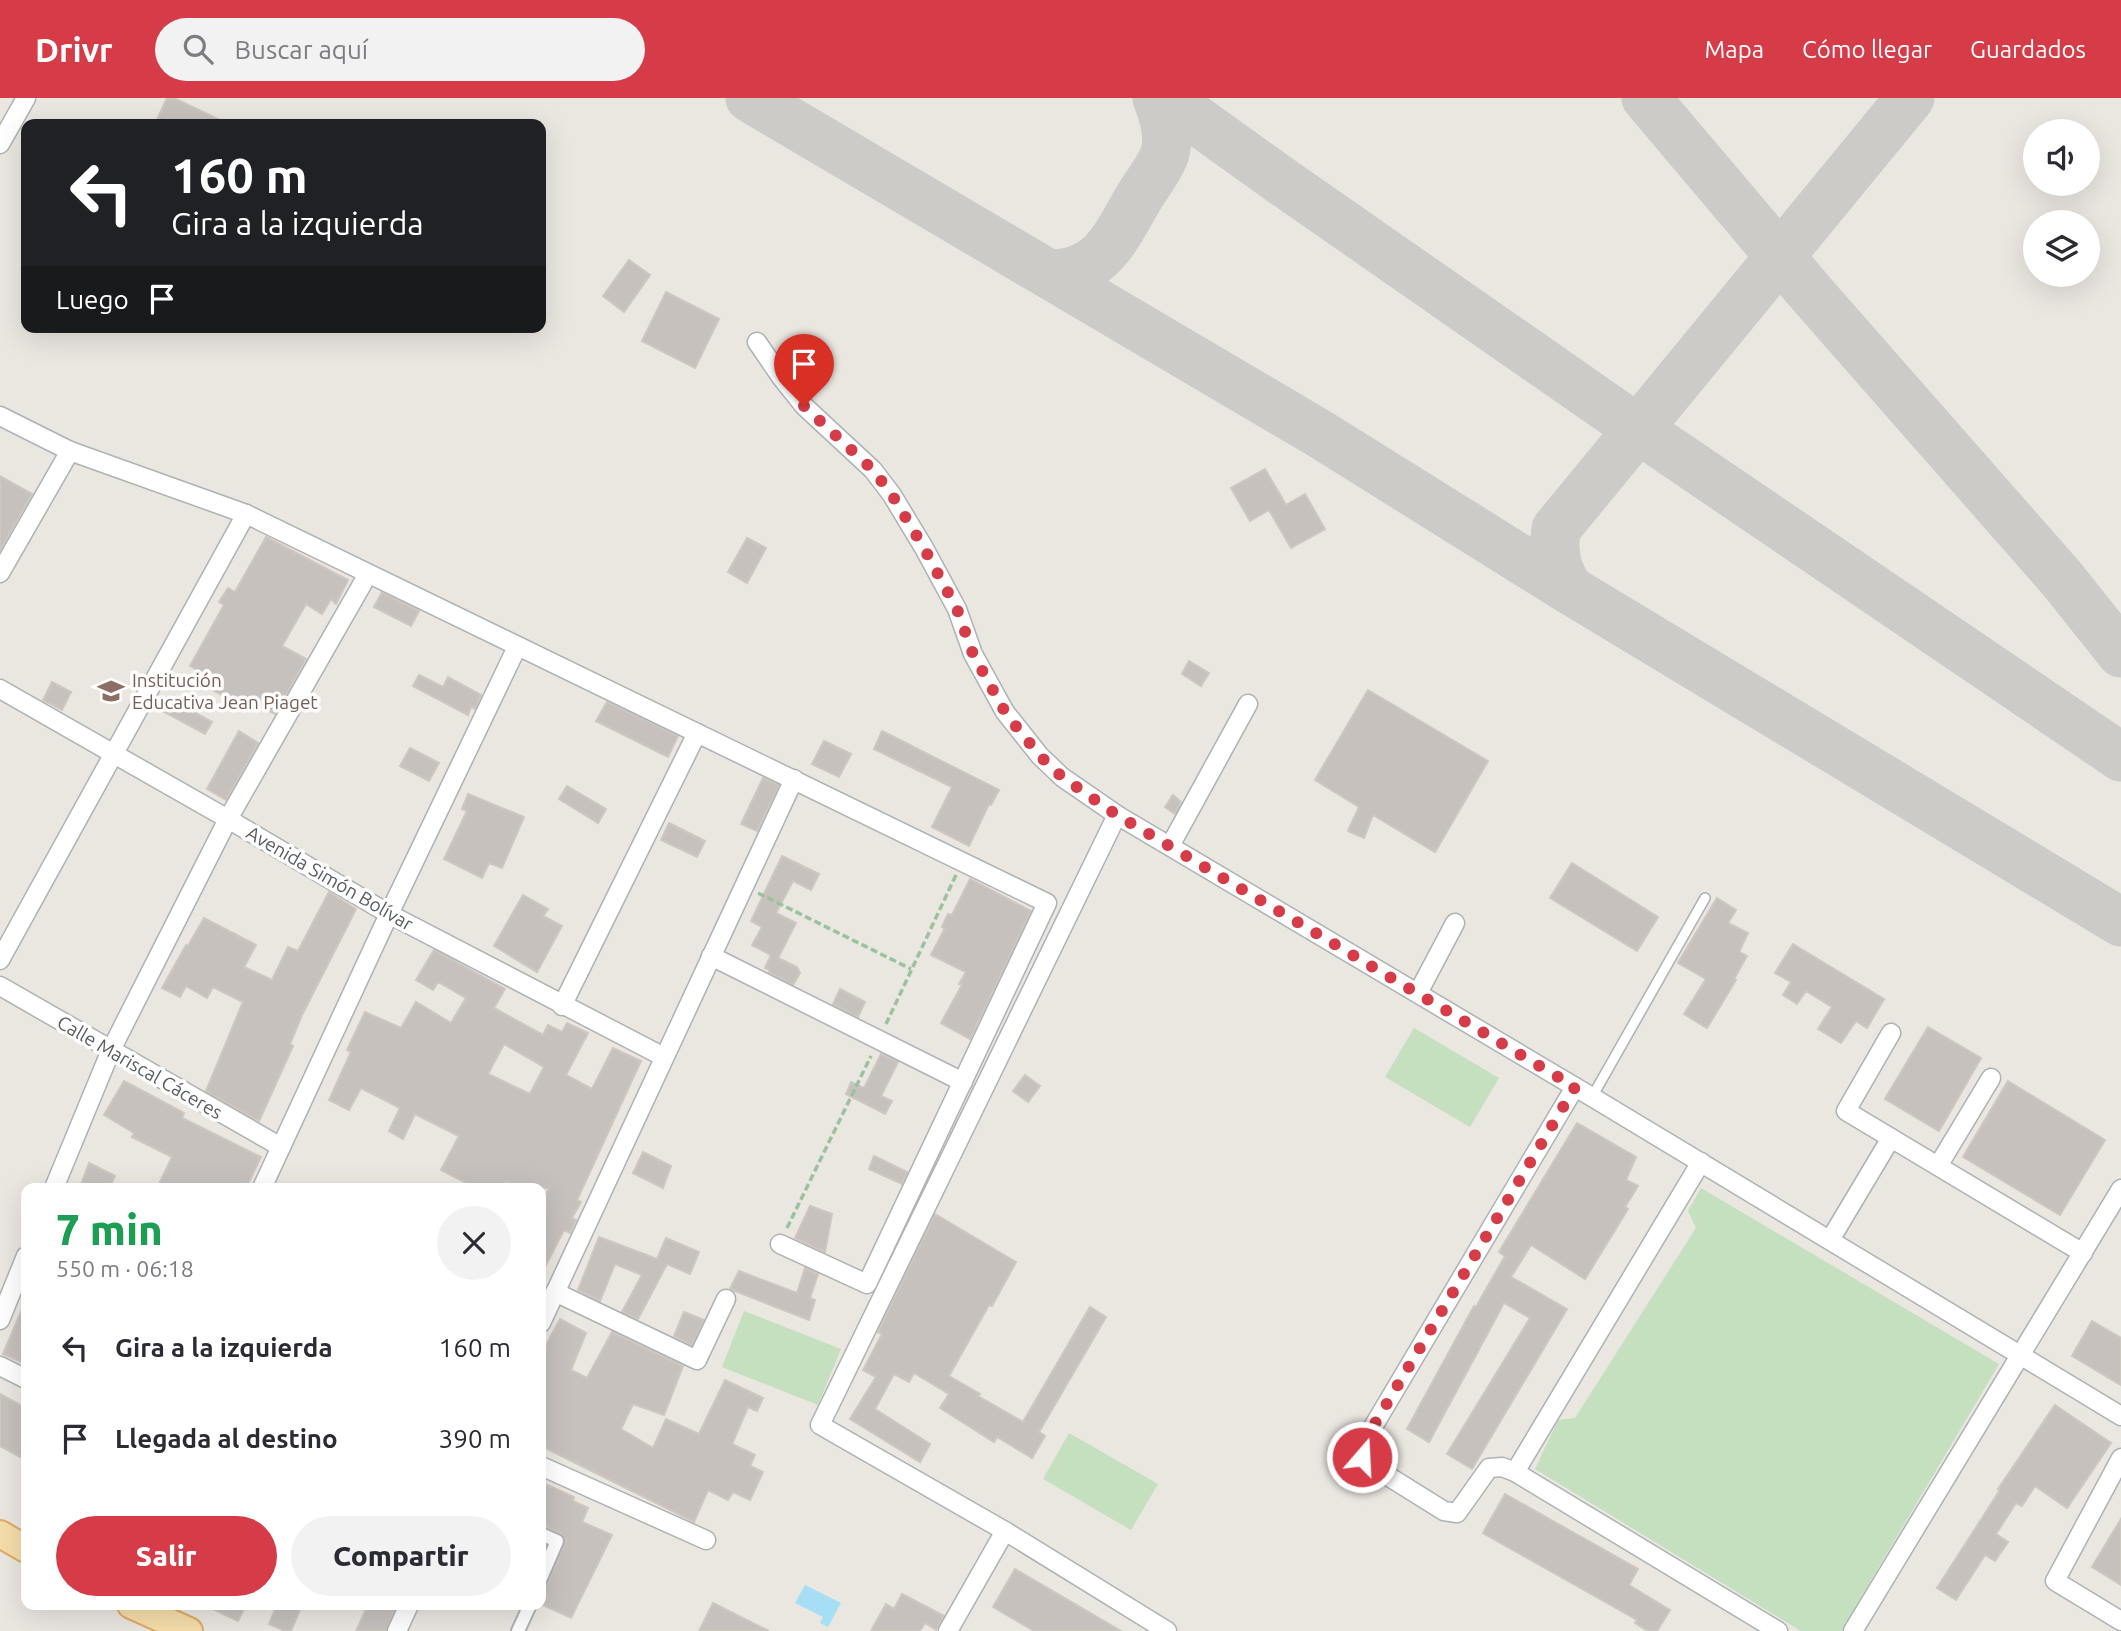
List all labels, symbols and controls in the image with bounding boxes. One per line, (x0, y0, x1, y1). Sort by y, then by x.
search box (155, 18, 645, 81)
icon: search (179, 30, 217, 68)
text: Drivr (35, 31, 113, 68)
text: Buscar aquí (235, 35, 368, 64)
text: Mapa (1704, 36, 1764, 63)
text: Cómo llegar (1802, 36, 1932, 63)
text: Guardados (1970, 36, 2086, 63)
map controls (2023, 119, 2100, 287)
button: sound (2023, 119, 2100, 196)
icon: left (56, 147, 147, 238)
text: 160 m (171, 147, 308, 202)
text: Gira a la izquierda (171, 205, 424, 241)
button: layers (2023, 210, 2100, 287)
icon: arrive (143, 280, 181, 318)
text: Luego (56, 285, 129, 314)
pin (774, 334, 834, 406)
icon: arrive (785, 345, 823, 383)
place label: Institución Educativa Jean Piaget (132, 669, 318, 713)
school or university icon: Institución Educativa Jean Piaget (96, 676, 126, 706)
street label: Avenida Simón Bolívar (243, 821, 417, 935)
street label: Calle Mariscal Cáceres (53, 1011, 227, 1123)
text: 7 min (56, 1206, 163, 1253)
button: close (437, 1206, 511, 1280)
text: 550 m · 06:18 (56, 1256, 194, 1281)
icon: left (56, 1329, 94, 1367)
text: Gira a la izquierda (115, 1333, 333, 1362)
text: 160 m (439, 1333, 511, 1362)
icon: arrive (56, 1420, 94, 1458)
position arrow (1325, 1420, 1399, 1494)
text: Llegada al destino (115, 1424, 338, 1453)
text: 390 m (439, 1424, 511, 1453)
button: Salir (56, 1516, 277, 1596)
button: Compartir (291, 1516, 511, 1596)

